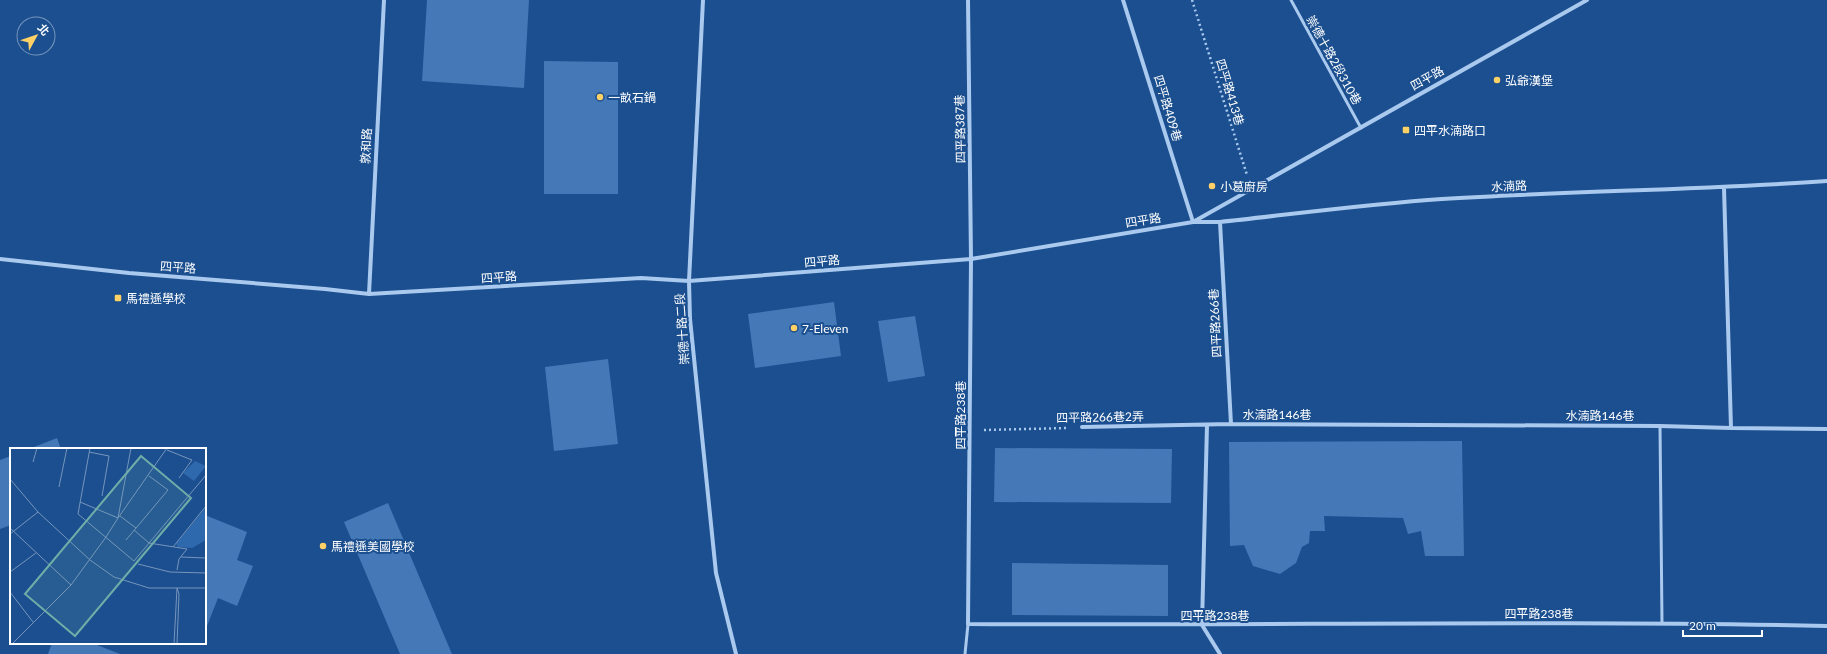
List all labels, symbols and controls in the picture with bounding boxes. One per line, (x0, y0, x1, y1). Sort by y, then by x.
street label: 崇德十路2段310巷 (1303, 13, 1365, 107)
north arrow (16, 16, 56, 56)
text: 北 (36, 21, 53, 38)
street label: 四平路413巷 (1213, 57, 1247, 127)
street label: 四平路 (1408, 63, 1446, 93)
street label: 四平路409巷 (1151, 73, 1185, 143)
place label: 弘爺漢堡 (1505, 73, 1553, 88)
marker: 弘爺漢堡 (1492, 75, 1502, 85)
place label: 一畝石鍋 (608, 90, 656, 105)
marker: 一畝石鍋 (595, 92, 605, 102)
street label: 四平路387巷 (952, 94, 968, 164)
place label: 四平水湳路口 (1414, 123, 1486, 138)
marker: 四平水湳路口 (1401, 125, 1411, 135)
street label: 敦和路 (358, 128, 374, 164)
street label: 水湳路 (1491, 178, 1527, 194)
place label: 小葛廚房 (1220, 179, 1268, 194)
marker: 小葛廚房 (1207, 181, 1217, 191)
street label: 四平路 (1124, 210, 1162, 230)
street label: 四平路 (803, 252, 841, 270)
street label: 四平路 (160, 258, 196, 276)
street label: 四平路 (481, 268, 517, 286)
street label: 四平路266巷 (1206, 288, 1224, 358)
place label: 馬禮遜學校 (126, 291, 186, 306)
marker: 馬禮遜學校 (113, 293, 123, 303)
street label: 崇德十路二段 (672, 293, 692, 365)
place label: 7-Eleven (802, 321, 848, 336)
marker: 7-Eleven (789, 323, 799, 333)
street label: 四平路238巷 (953, 381, 968, 449)
street label: 水湳路146巷 (1243, 407, 1311, 422)
street label: 水湳路146巷 (1566, 408, 1634, 423)
street label: 四平路266巷2弄 (1056, 409, 1144, 425)
inset map (10, 448, 206, 644)
place label: 馬禮遜美國學校 (331, 539, 415, 554)
marker: 馬禮遜美國學校 (318, 541, 328, 551)
street label: 四平路238巷 (1505, 606, 1573, 621)
street label: 四平路238巷 (1181, 608, 1249, 623)
scale bar (1683, 612, 1762, 638)
text: 20 m (1689, 618, 1716, 633)

